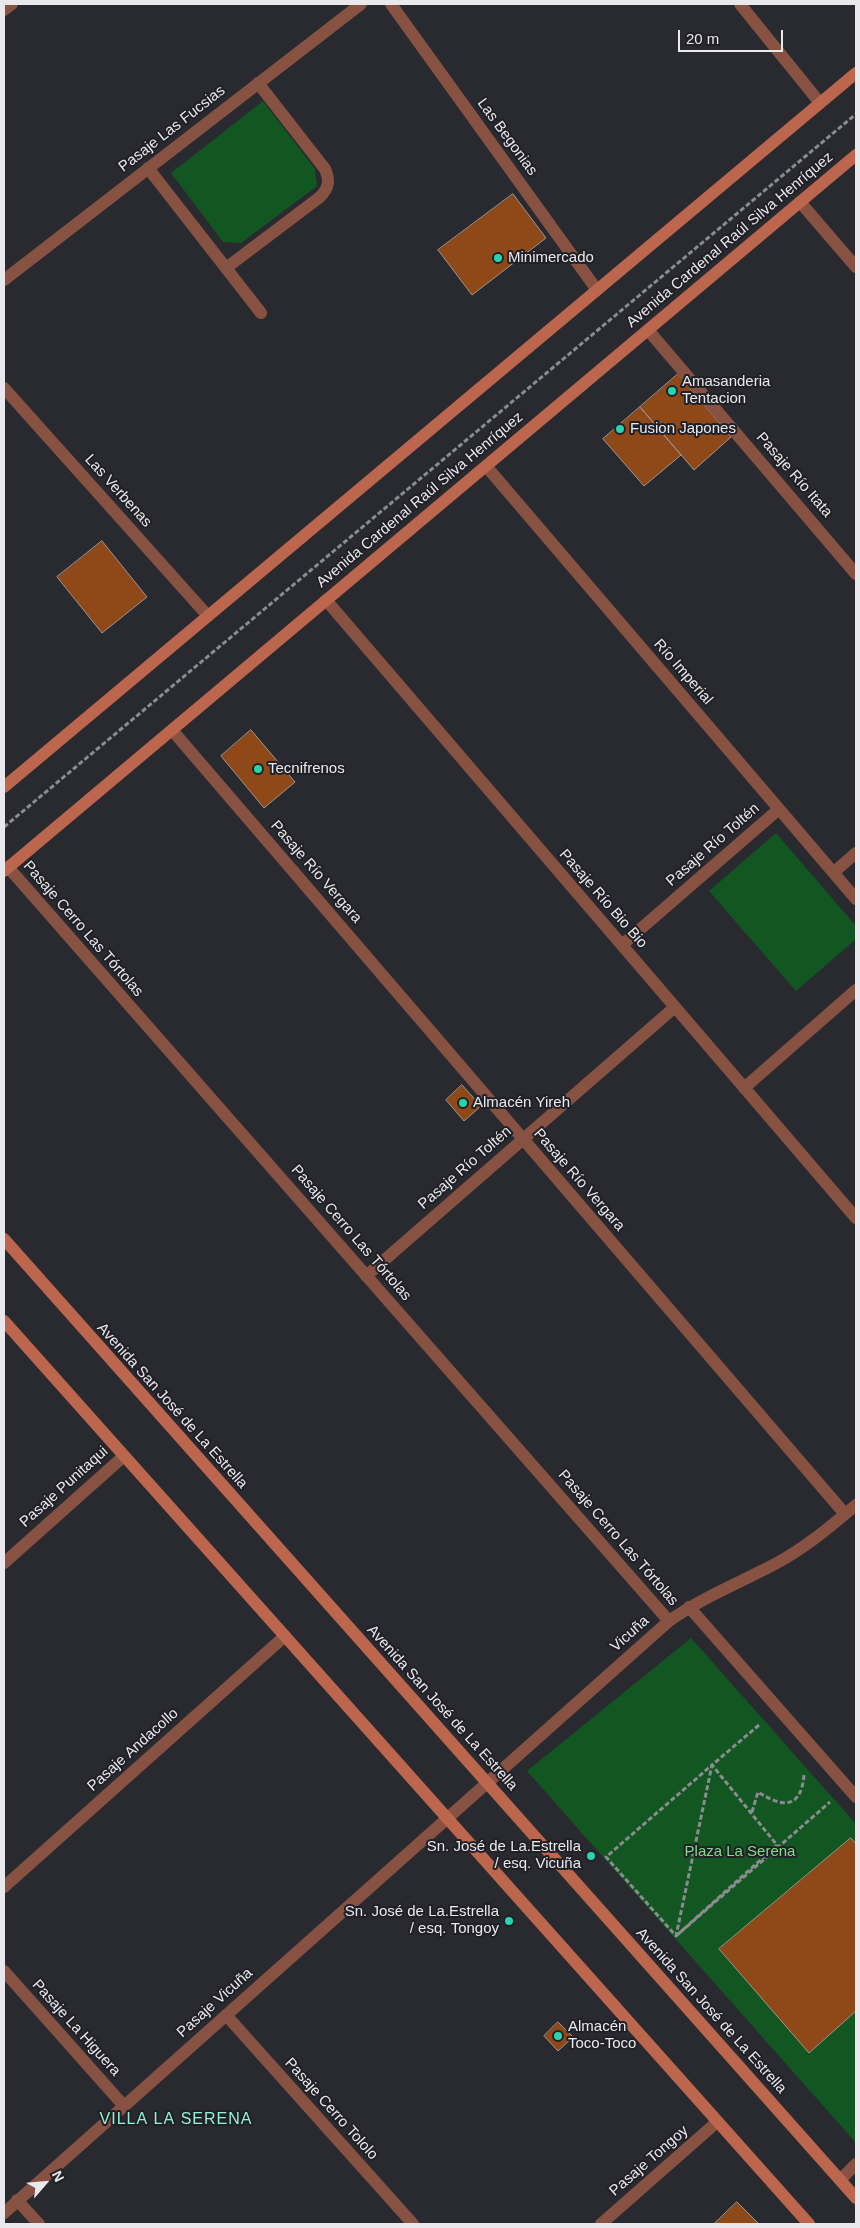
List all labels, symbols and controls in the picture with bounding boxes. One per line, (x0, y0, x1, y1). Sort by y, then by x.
scale bar (680, 20, 785, 52)
text: 20 m (686, 30, 719, 47)
street label: Pasaje Las Fucsias (115, 82, 229, 176)
street label: Las Begonias (473, 95, 541, 179)
street label: Avenida Cardenal Raúl Silva Henríquez (623, 148, 837, 332)
place label: Minimercado (508, 249, 594, 267)
marker: Minimercado (492, 252, 504, 264)
place label: Amasanderia Tentacion (682, 373, 770, 408)
marker: Amasanderia Tentacion (666, 385, 678, 397)
street label: Avenida Cardenal Raúl Silva Henríquez (313, 408, 527, 592)
place label: Fusion Japones (630, 420, 736, 438)
marker: Fusion Japones (614, 423, 626, 435)
street label: Pasaje Río Itata (752, 429, 836, 521)
street label: Las Verbenas (81, 451, 155, 531)
street label: Río Imperial (650, 636, 716, 708)
place label: Tecnifrenos (268, 760, 345, 778)
marker: Tecnifrenos (252, 763, 264, 775)
street label: Pasaje Río Toltén (663, 800, 763, 890)
street label: Pasaje Río Vergara (267, 817, 365, 927)
street label: Pasaje Río Bio Bio (555, 846, 651, 952)
street label: Pasaje Cerro Las Tórtolas (19, 857, 147, 1001)
place label: Almacén Yireh (473, 1094, 570, 1112)
marker: Almacén Yireh (457, 1097, 469, 1109)
street label: Pasaje Río Toltén (415, 1123, 515, 1213)
street label: Pasaje Río Vergara (530, 1125, 628, 1235)
street label: Pasaje Cerro Las Tórtolas (287, 1161, 415, 1305)
street label: Avenida San José de La Estrella (93, 1320, 251, 1492)
street label: Pasaje Punitaqui (16, 1443, 112, 1531)
street label: Pasaje Cerro Las Tórtolas (554, 1466, 682, 1610)
street label: Vicuña (607, 1612, 653, 1656)
street label: Avenida San José de La Estrella (363, 1622, 521, 1794)
street label: Pasaje Andacollo (84, 1705, 182, 1795)
place label: Sn. José de La.Estrella / esq. Vicuña (427, 1838, 581, 1873)
park label: Plaza La Serena (685, 1843, 795, 1861)
marker: Sn. José de La.Estrella / esq. Vicuña (585, 1850, 597, 1862)
place label: Sn. José de La.Estrella / esq. Tongoy (345, 1903, 499, 1938)
marker: Sn. José de La.Estrella / esq. Tongoy (503, 1915, 515, 1927)
street label: Avenida San José de La Estrella (632, 1925, 790, 2097)
street label: Pasaje Vicuña (173, 1964, 257, 2042)
street label: Pasaje La Higuera (28, 1976, 124, 2080)
place label: Almacén Toco-Toco (568, 2018, 636, 2053)
marker: Almacén Toco-Toco (552, 2030, 564, 2042)
street label: Pasaje Cerro Tololo (281, 2054, 381, 2164)
district label: VILLA LA SERENA (98, 2110, 254, 2130)
street label: Pasaje Tongoy (606, 2122, 692, 2200)
north arrow (20, 2158, 70, 2208)
text: N (49, 2168, 68, 2184)

